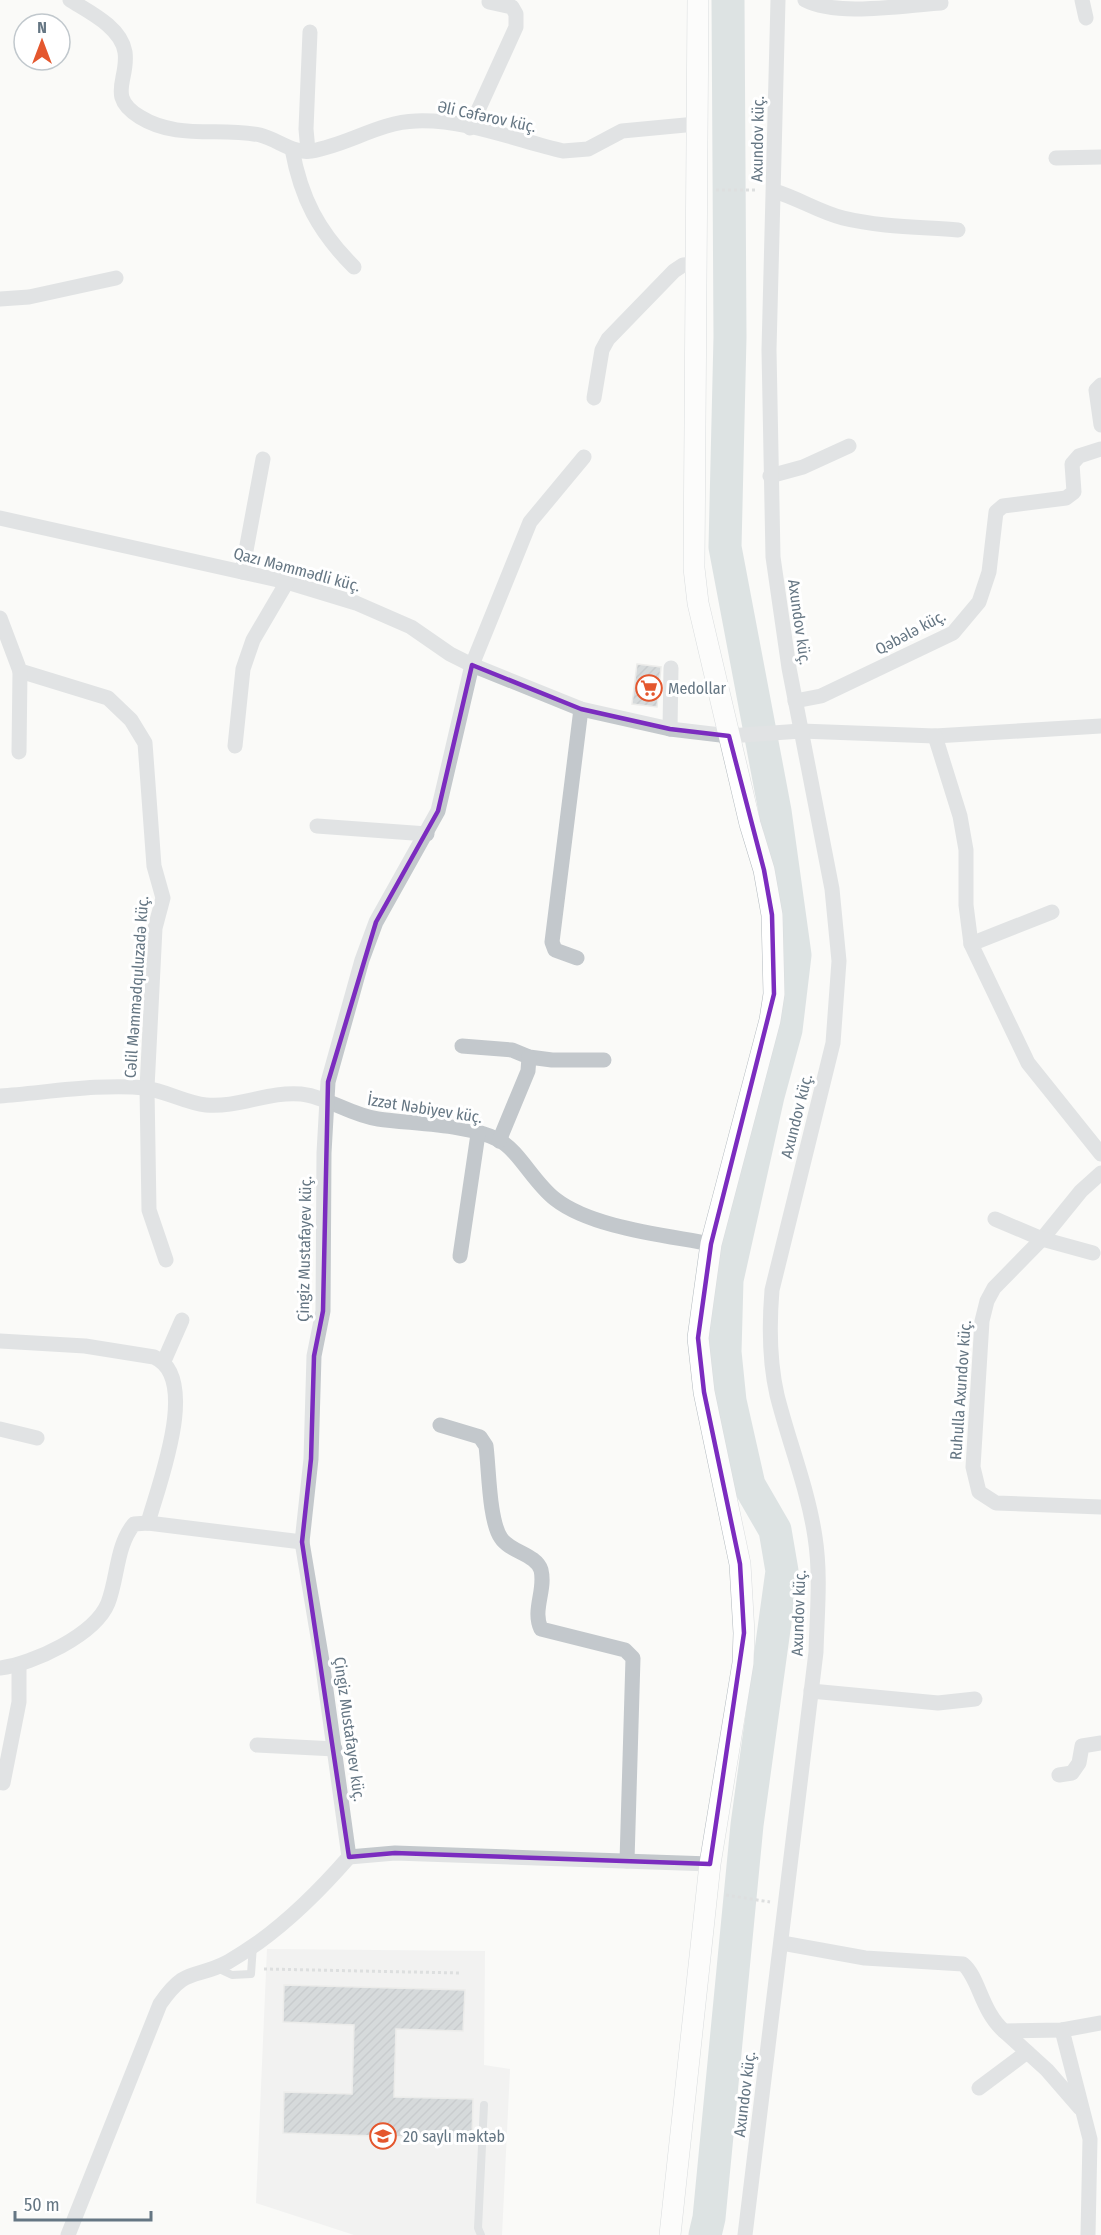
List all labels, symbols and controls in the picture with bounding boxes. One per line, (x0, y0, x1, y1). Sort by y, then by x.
north arrow (12, 12, 72, 72)
text: N (37, 18, 47, 37)
street label: Axundov küç. (747, 96, 768, 182)
street label: Əli Cəfərov küç. (436, 97, 538, 136)
street label: Qazı Məmmədli küç. (231, 543, 362, 596)
street label: Axundov küç. (784, 578, 815, 666)
street label: Qəbələ küç. (872, 606, 949, 659)
supermarket icon: Medollar (634, 673, 664, 703)
place label: Medollar (668, 679, 726, 698)
street label: Cəlil Məmmədquluzadə küç. (121, 895, 152, 1079)
street label: Axundov küç. (777, 1072, 816, 1160)
street label: İzzət Nəbiyev küç. (366, 1090, 484, 1127)
street label: Çingiz Mustafayev küç. (294, 1176, 316, 1322)
street label: Ruhulla Axundov küç. (946, 1320, 975, 1460)
street label: Axundov küç. (788, 1570, 809, 1656)
street label: Çingiz Mustafayev küç. (329, 1656, 369, 1803)
street label: Axundov küç. (730, 2050, 759, 2138)
school or university icon: 20 saylı məktəb (368, 2121, 398, 2151)
place label: 20 saylı məktəb (403, 2127, 505, 2146)
scale bar (15, 2184, 152, 2222)
text: 50 m (24, 2194, 60, 2216)

